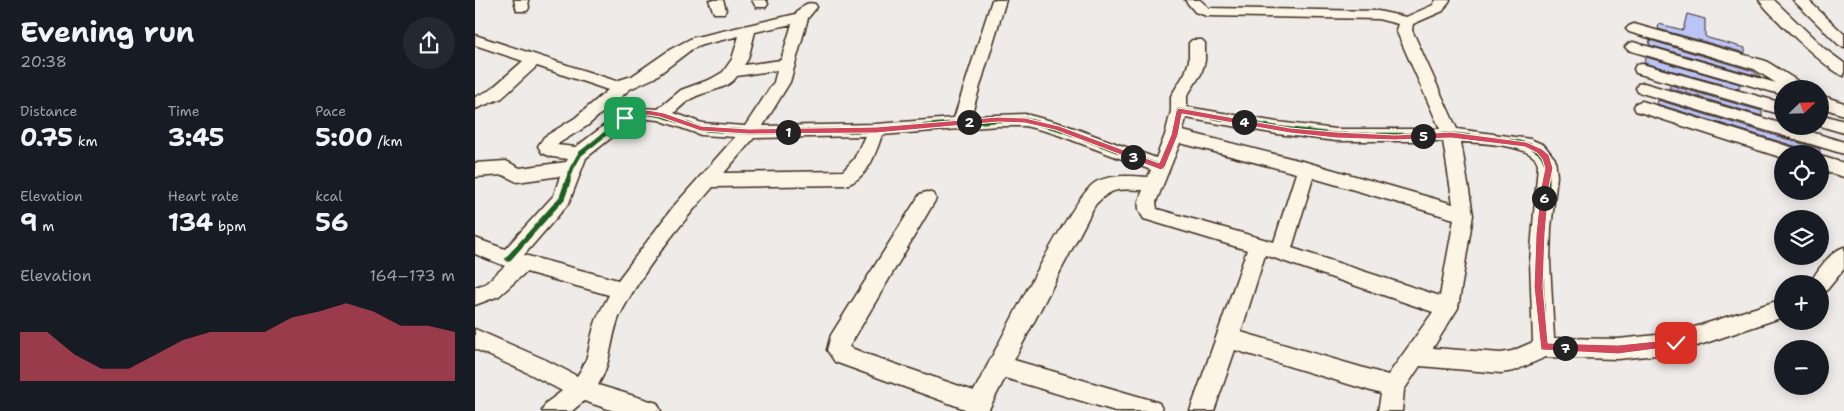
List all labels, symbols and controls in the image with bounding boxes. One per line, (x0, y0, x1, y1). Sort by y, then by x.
text: Evening run (20, 13, 195, 51)
button: share (403, 17, 455, 69)
text: 20:38 (20, 51, 67, 72)
north arrow (1774, 80, 1829, 135)
map controls (1774, 80, 1829, 395)
pin (604, 97, 646, 139)
text: Distance (20, 102, 77, 120)
text: Time (168, 102, 200, 120)
text: Pace (315, 102, 346, 120)
icon: arrive (611, 104, 639, 132)
pin: 2 (957, 110, 981, 134)
pin: 4 (1231, 110, 1257, 134)
text: 2 (965, 113, 974, 131)
text: 4 (1240, 113, 1249, 131)
text: 0.75 (20, 120, 73, 154)
text: 3:45 (168, 120, 224, 154)
text: 5:00 (315, 120, 373, 154)
pin: 1 (775, 120, 801, 144)
text: 1 (785, 123, 792, 141)
pin: 5 (1411, 124, 1435, 148)
text: 5 (1419, 127, 1428, 145)
text: km (73, 132, 97, 150)
text: /km (373, 132, 403, 150)
pin: 3 (1121, 144, 1145, 170)
button: locate (1774, 145, 1829, 200)
text: 3 (1129, 148, 1138, 166)
pin: 6 (1531, 186, 1557, 210)
text: Elevation (20, 187, 83, 205)
text: Heart rate (168, 187, 239, 205)
text: kcal (315, 187, 343, 205)
text: 6 (1540, 189, 1549, 207)
text: 9 (20, 205, 38, 239)
text: 134 (168, 205, 213, 239)
text: 56 (315, 205, 348, 239)
button: layers (1774, 210, 1829, 265)
text: m (38, 217, 54, 235)
text: bpm (213, 217, 246, 235)
text: Elevation (20, 265, 92, 286)
text: 164–173 m (369, 265, 455, 286)
button: + (1774, 275, 1829, 330)
pin (1655, 322, 1697, 364)
icon: check (1662, 329, 1690, 357)
pin: 7 (1553, 336, 1577, 360)
text: 7 (1561, 339, 1570, 357)
button: − (1774, 340, 1829, 395)

